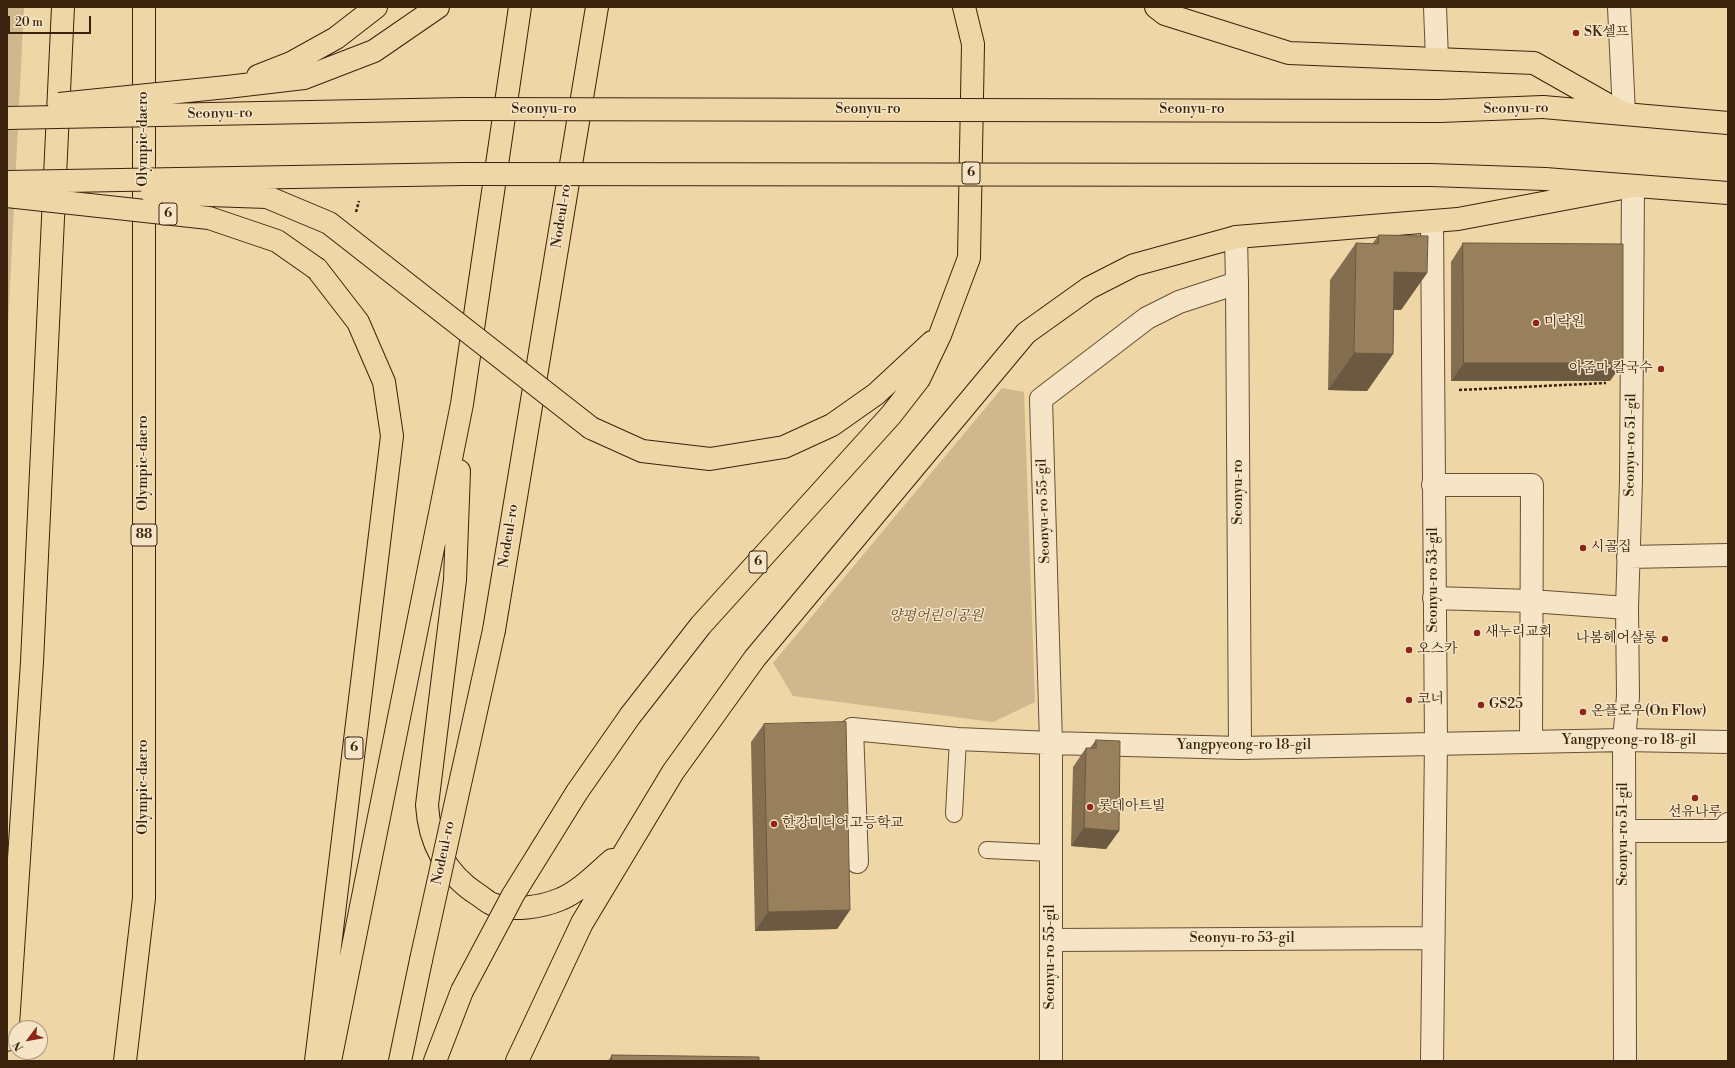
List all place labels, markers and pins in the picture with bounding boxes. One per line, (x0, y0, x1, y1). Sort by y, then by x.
place label: SK셀프 (1584, 25, 1629, 41)
marker: SK셀프 (1571, 28, 1581, 38)
place label: 미락원 (1544, 315, 1585, 331)
marker: 미락원 (1531, 318, 1541, 328)
place label: 아줌마 칼국수 (1569, 361, 1653, 377)
marker: 아줌마 칼국수 (1656, 364, 1666, 374)
place label: 시골집 (1591, 540, 1632, 556)
marker: 시골집 (1578, 543, 1588, 553)
place label: 새누리교회 (1485, 625, 1553, 641)
marker: 새누리교회 (1472, 628, 1482, 638)
place label: 나봄헤어살롱 (1576, 631, 1657, 647)
marker: 나봄헤어살롱 (1660, 634, 1670, 644)
place label: 오스카 (1417, 642, 1458, 658)
marker: 오스카 (1404, 645, 1414, 655)
place label: 코너 (1417, 692, 1444, 708)
marker: 코너 (1404, 695, 1414, 705)
place label: GS25 (1489, 697, 1523, 713)
marker: GS25 (1476, 700, 1486, 710)
place label: 온플로우(On Flow) (1591, 704, 1707, 720)
marker: 온플로우(On Flow) (1578, 707, 1588, 717)
marker: 선유나루 (1690, 793, 1700, 803)
place label: 롯데아트빌 (1098, 799, 1166, 815)
marker: 롯데아트빌 (1085, 802, 1095, 812)
place label: 선유나루 (1668, 805, 1722, 821)
place label: 한강미디어고등학교 (782, 816, 904, 832)
marker: 한강미디어고등학교 (769, 819, 779, 829)

